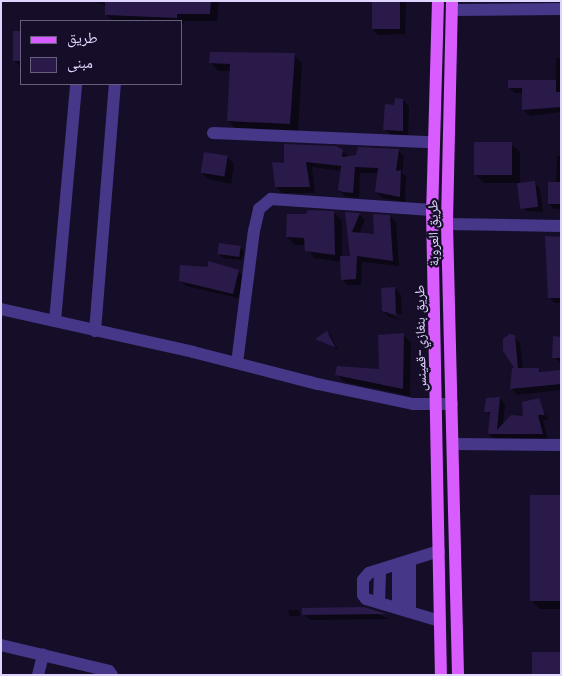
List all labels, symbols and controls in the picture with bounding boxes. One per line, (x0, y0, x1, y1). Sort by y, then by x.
legend (20, 20, 182, 85)
text: طريق (67, 27, 98, 48)
text: مبنى (67, 52, 93, 73)
street label: طريق العروبة (424, 199, 442, 267)
street label: طريق بنغازي-قمينس (411, 285, 429, 391)

